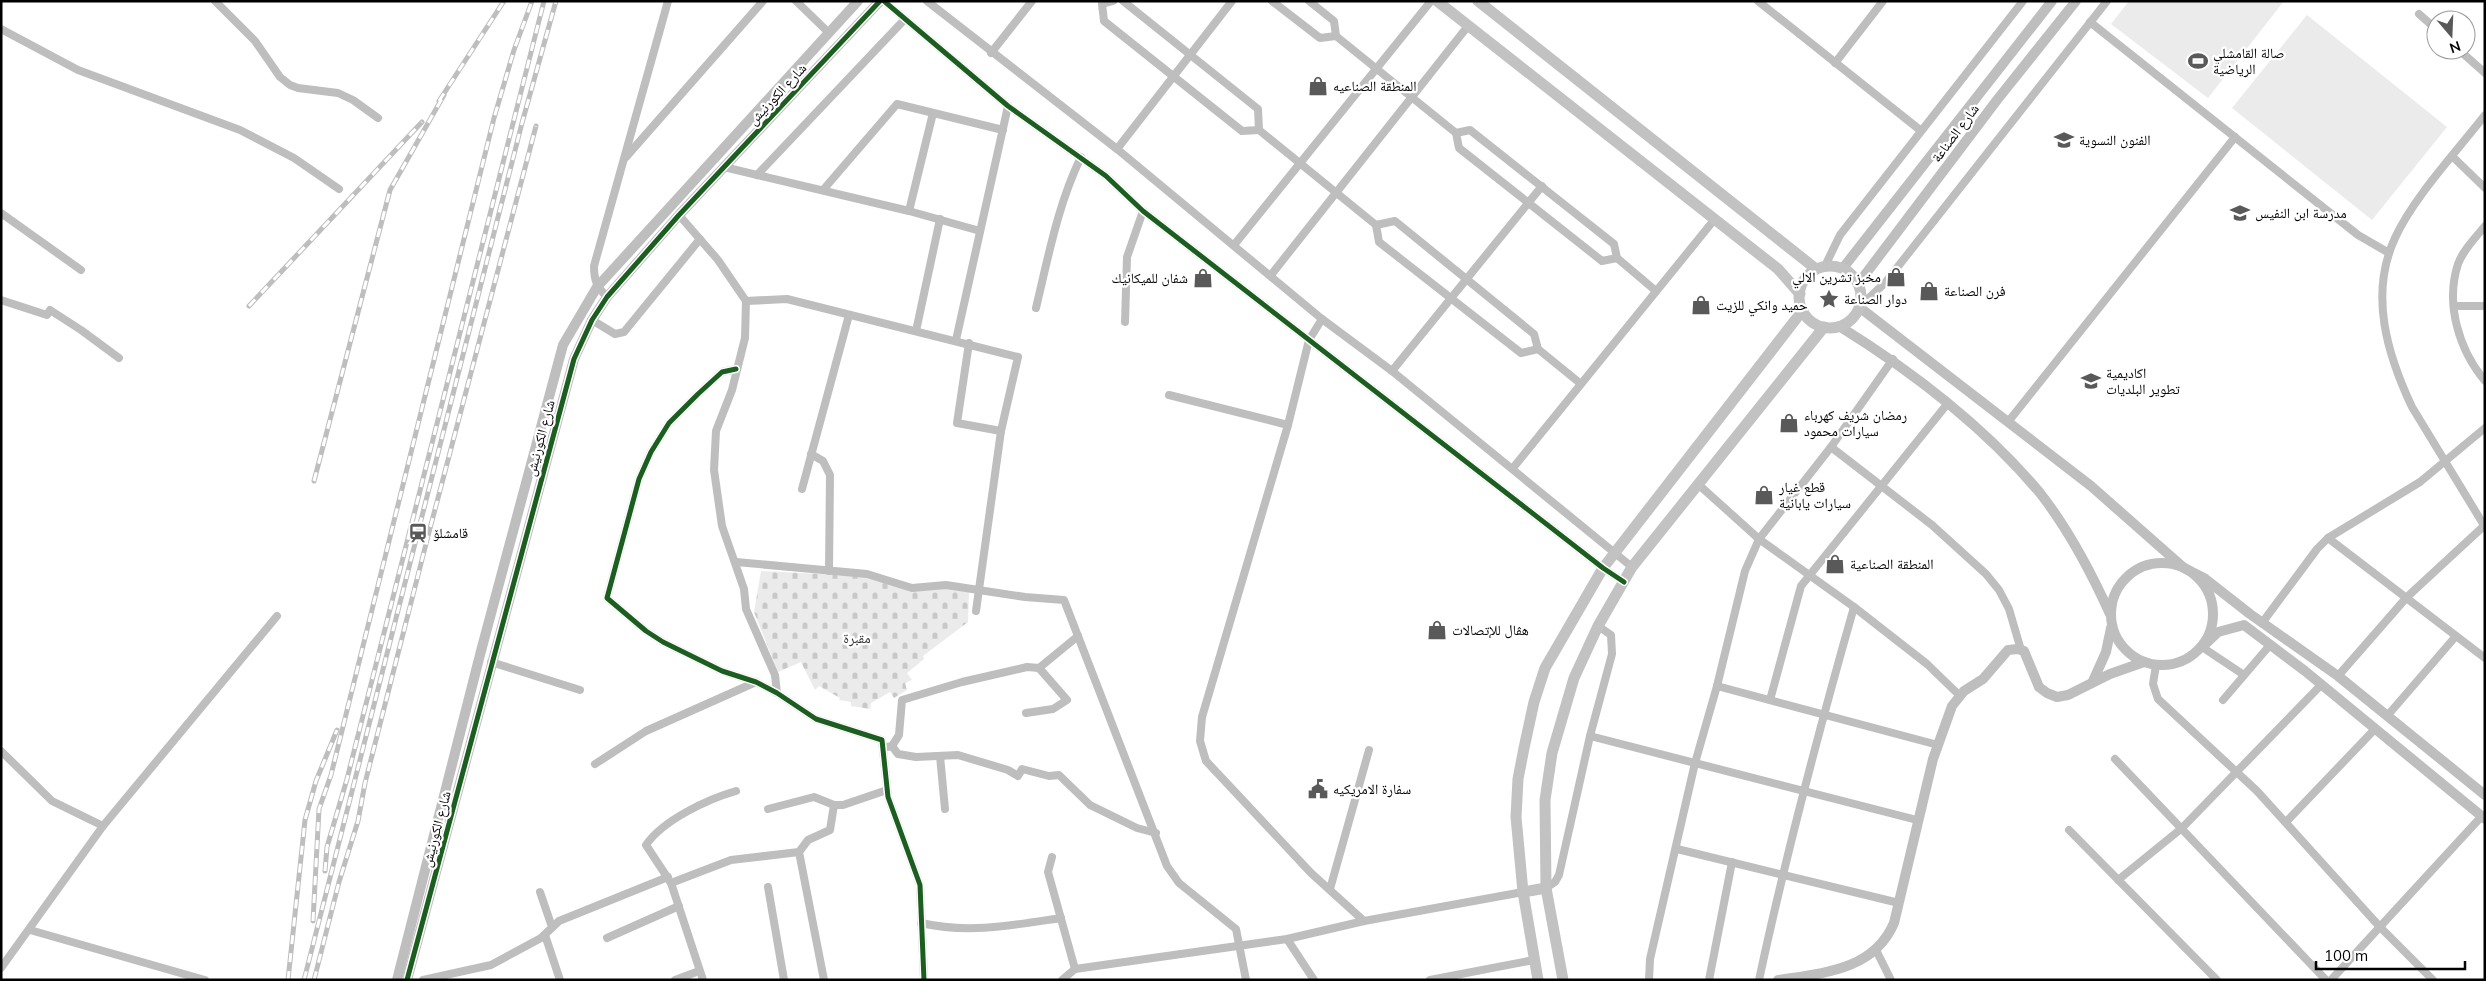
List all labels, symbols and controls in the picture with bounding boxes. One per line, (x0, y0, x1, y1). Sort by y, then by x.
north arrow (2426, 10, 2476, 60)
text: N (2447, 37, 2463, 58)
place label: صالة القامشلي الرياضية (2213, 44, 2284, 78)
sports icon: صالة القامشلي الرياضية (2187, 50, 2209, 72)
street label: شارع الكورنيش (744, 59, 811, 129)
shop icon: المنطقة الصناعيه (1307, 75, 1329, 97)
place label: المنطقة الصناعيه (1333, 77, 1417, 95)
street label: شارع الصناعة (1927, 100, 1984, 166)
school or university icon: الفنون النسوية (2053, 129, 2075, 151)
place label: الفنون النسوية (2079, 131, 2151, 149)
school or university icon: مدرسة ابن النفيس (2229, 202, 2251, 224)
place label: مدرسة ابن النفيس (2255, 204, 2347, 222)
shop icon: مخبز تشرين الالي (1885, 266, 1907, 288)
shop icon: شفان للميكانيك (1192, 267, 1214, 289)
place label: مخبز تشرين الالي (1792, 268, 1881, 289)
place label: شفان للميكانيك (1112, 269, 1188, 287)
shop icon: فرن الصناعة (1918, 280, 1940, 302)
place label: فرن الصناعة (1944, 282, 2006, 300)
place icon: دوار الصناعة (1818, 288, 1840, 310)
place label: دوار الصناعة (1844, 290, 1907, 308)
shop icon: حميد وانكي للزيت (1690, 294, 1712, 316)
place label: حميد وانكي للزيت (1716, 296, 1808, 317)
place label: اكاديمية تطوير البلديات (2106, 364, 2180, 398)
school or university icon: اكاديمية تطوير البلديات (2080, 370, 2102, 392)
street label: شارع الكورنيش (521, 398, 560, 478)
place label: رمضان شريف كهرباء سيارات محمود (1804, 406, 1907, 440)
shop icon: رمضان شريف كهرباء سيارات محمود (1778, 412, 1800, 434)
place label: قطع غيار سيارات يابانية (1778, 478, 1851, 512)
shop icon: قطع غيار سيارات يابانية (1753, 484, 1775, 506)
station icon: قامشلۆ (407, 522, 429, 544)
place label: قامشلۆ (433, 524, 468, 542)
shop icon: المنطقة الصناعية (1824, 553, 1846, 575)
place label: المنطقة الصناعية (1850, 555, 1934, 573)
shop icon: هڤال للإتصالات (1426, 619, 1448, 641)
place label: هڤال للإتصالات (1452, 621, 1529, 639)
park label: مقبرة (843, 629, 871, 647)
public building icon: سفارة الامريكيه (1307, 778, 1329, 800)
place label: سفارة الامريكيه (1333, 780, 1411, 798)
street label: شارع الكورنيش (417, 789, 456, 869)
scale bar (2316, 938, 2465, 970)
text: 100 m (2324, 946, 2368, 965)

